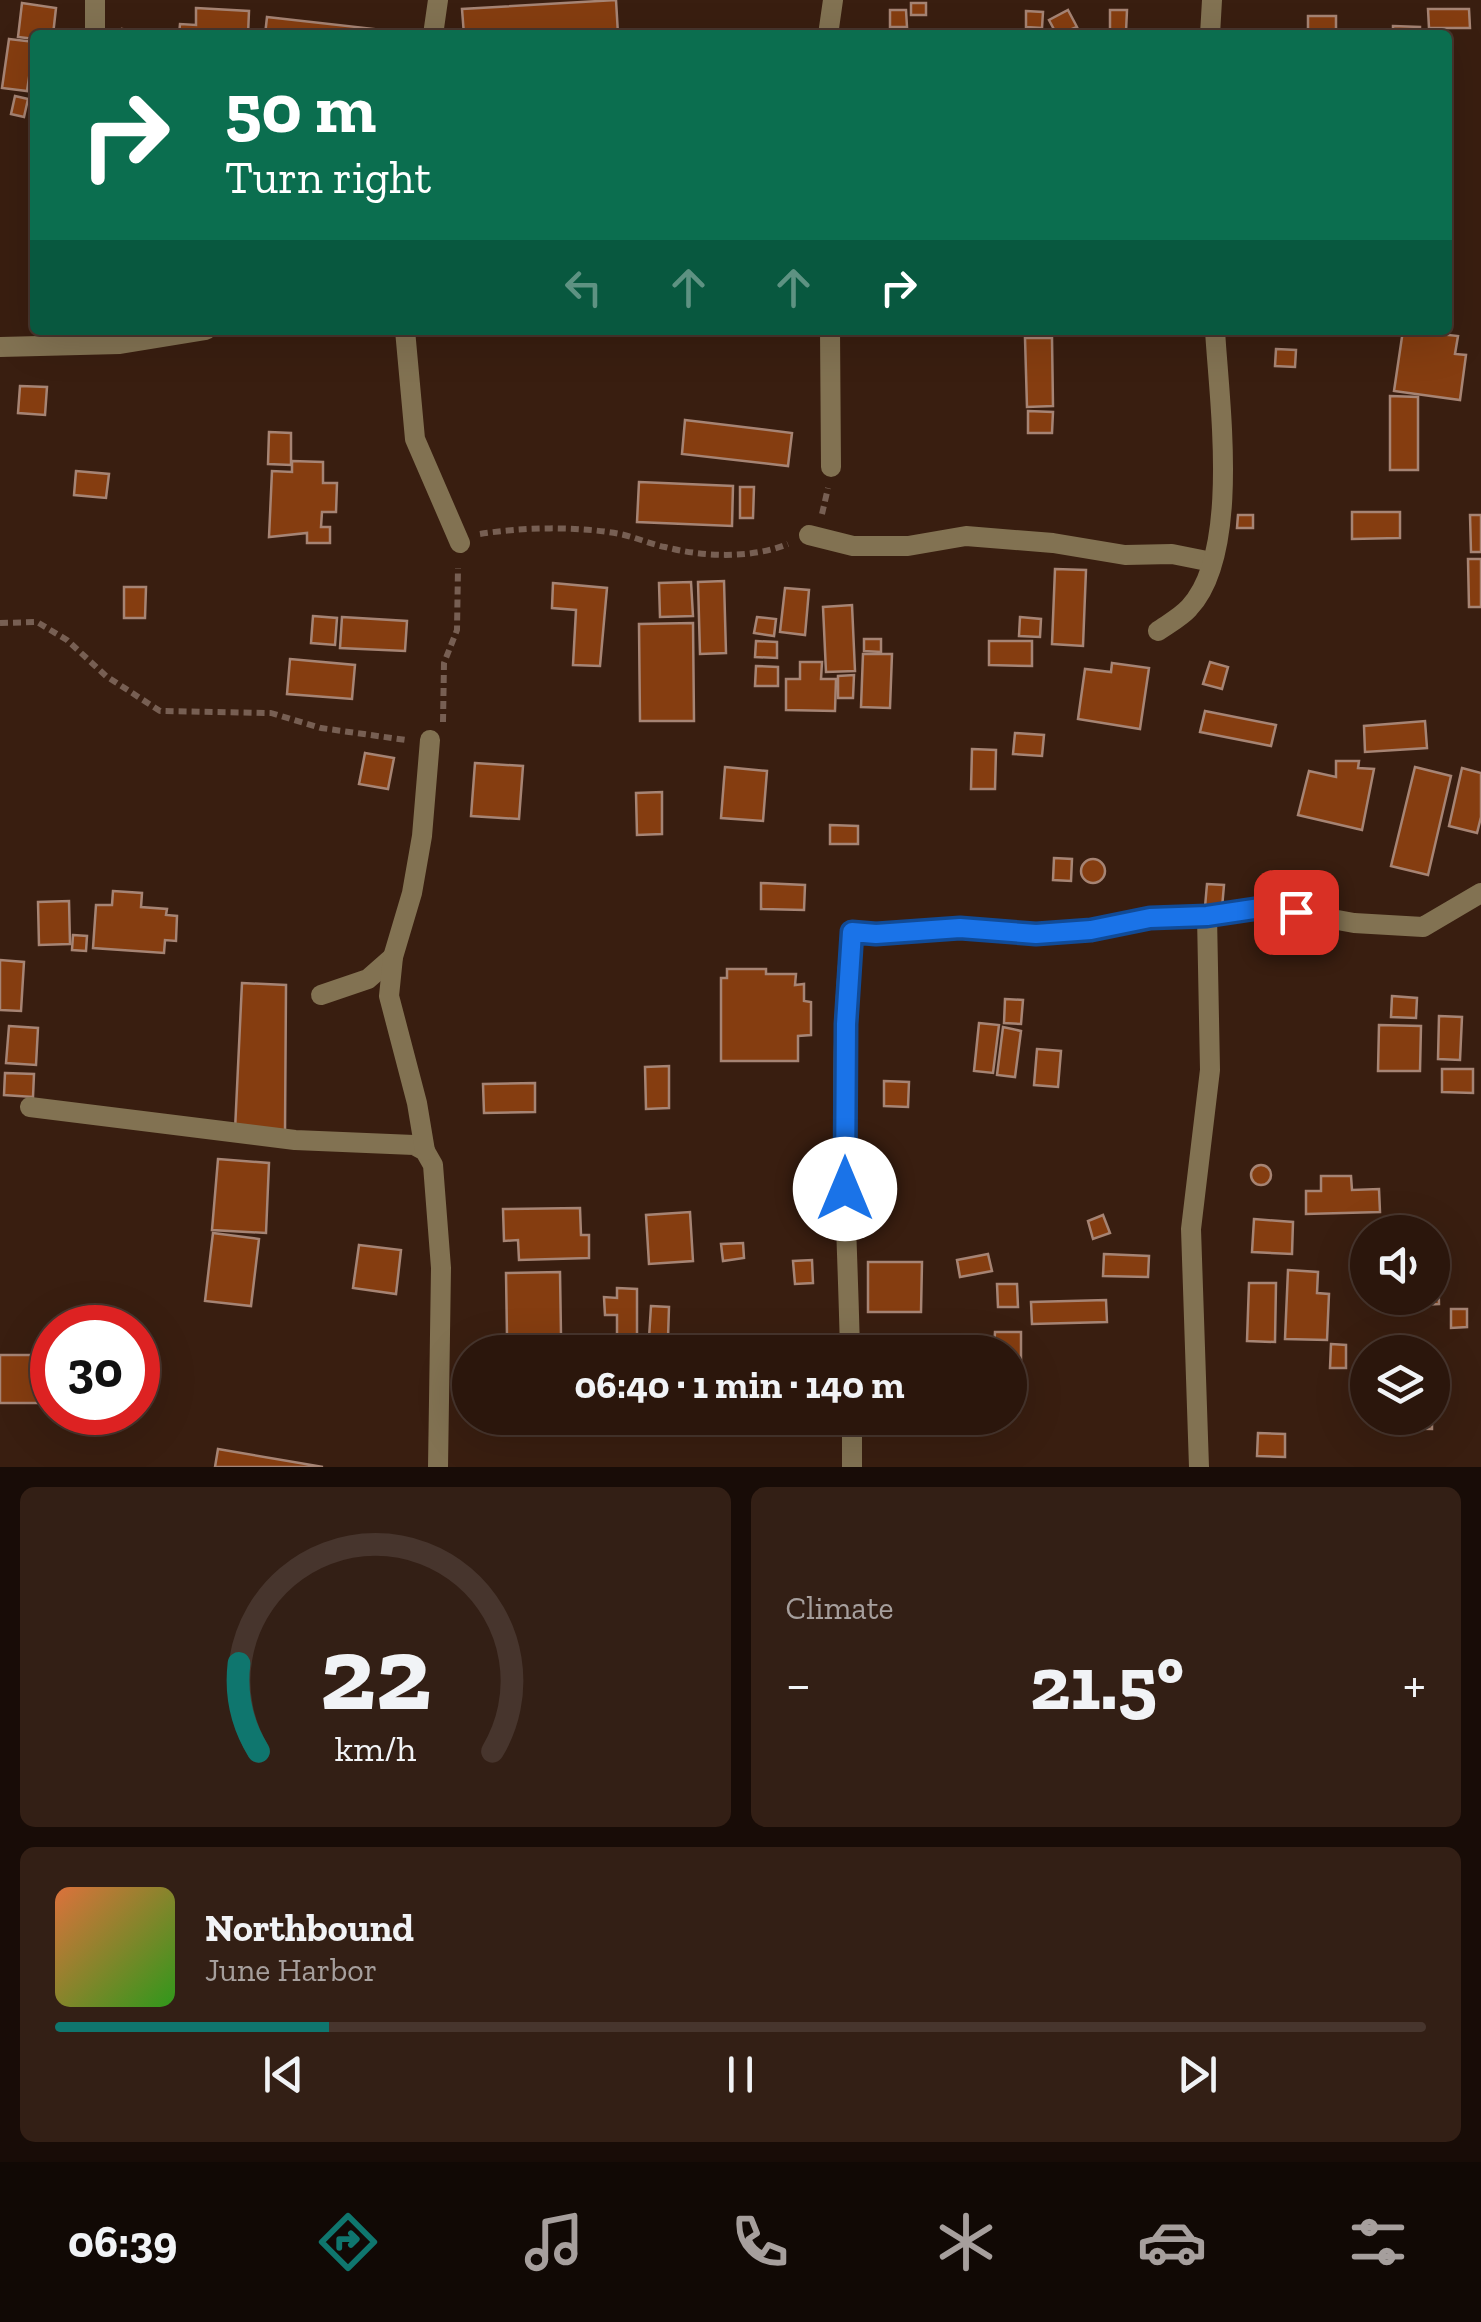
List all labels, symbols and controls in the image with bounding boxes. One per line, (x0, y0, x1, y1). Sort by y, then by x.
text: 50 m (225, 66, 376, 150)
icon: right (60, 70, 190, 200)
text: Turn right (225, 151, 431, 205)
icon: left (556, 260, 611, 315)
icon: ahead (661, 260, 716, 315)
icon: ahead (766, 260, 821, 315)
icon: right (871, 260, 926, 315)
pin (1254, 870, 1339, 955)
icon: arrive (1269, 885, 1324, 940)
position arrow (793, 1137, 897, 1241)
map controls (1350, 1215, 1450, 1435)
button: sound (1350, 1215, 1450, 1315)
speed limit sign: 30 (30, 1305, 160, 1435)
button: layers (1350, 1335, 1450, 1435)
text: 06:40 · 1 min · 140 m (574, 1362, 905, 1408)
text: Climate (786, 1589, 894, 1627)
text: 22 (319, 1611, 431, 1736)
text: 21.5° (1030, 1638, 1184, 1728)
text: − (786, 1651, 811, 1717)
text: + (1403, 1651, 1426, 1717)
text: km/h (334, 1727, 416, 1770)
text: Northbound (205, 1905, 414, 1951)
text: June Harbor (205, 1951, 377, 1989)
icon: previous (256, 2047, 311, 2102)
icon: pause (713, 2047, 768, 2102)
icon: next (1170, 2047, 1225, 2102)
icon: directions (313, 2207, 383, 2277)
icon: music (519, 2207, 589, 2277)
icon: phone (725, 2207, 795, 2277)
icon: climate (931, 2207, 1001, 2277)
icon: car (1137, 2207, 1207, 2277)
icon: filters (1343, 2207, 1413, 2277)
text: 06:39 (68, 2215, 177, 2269)

